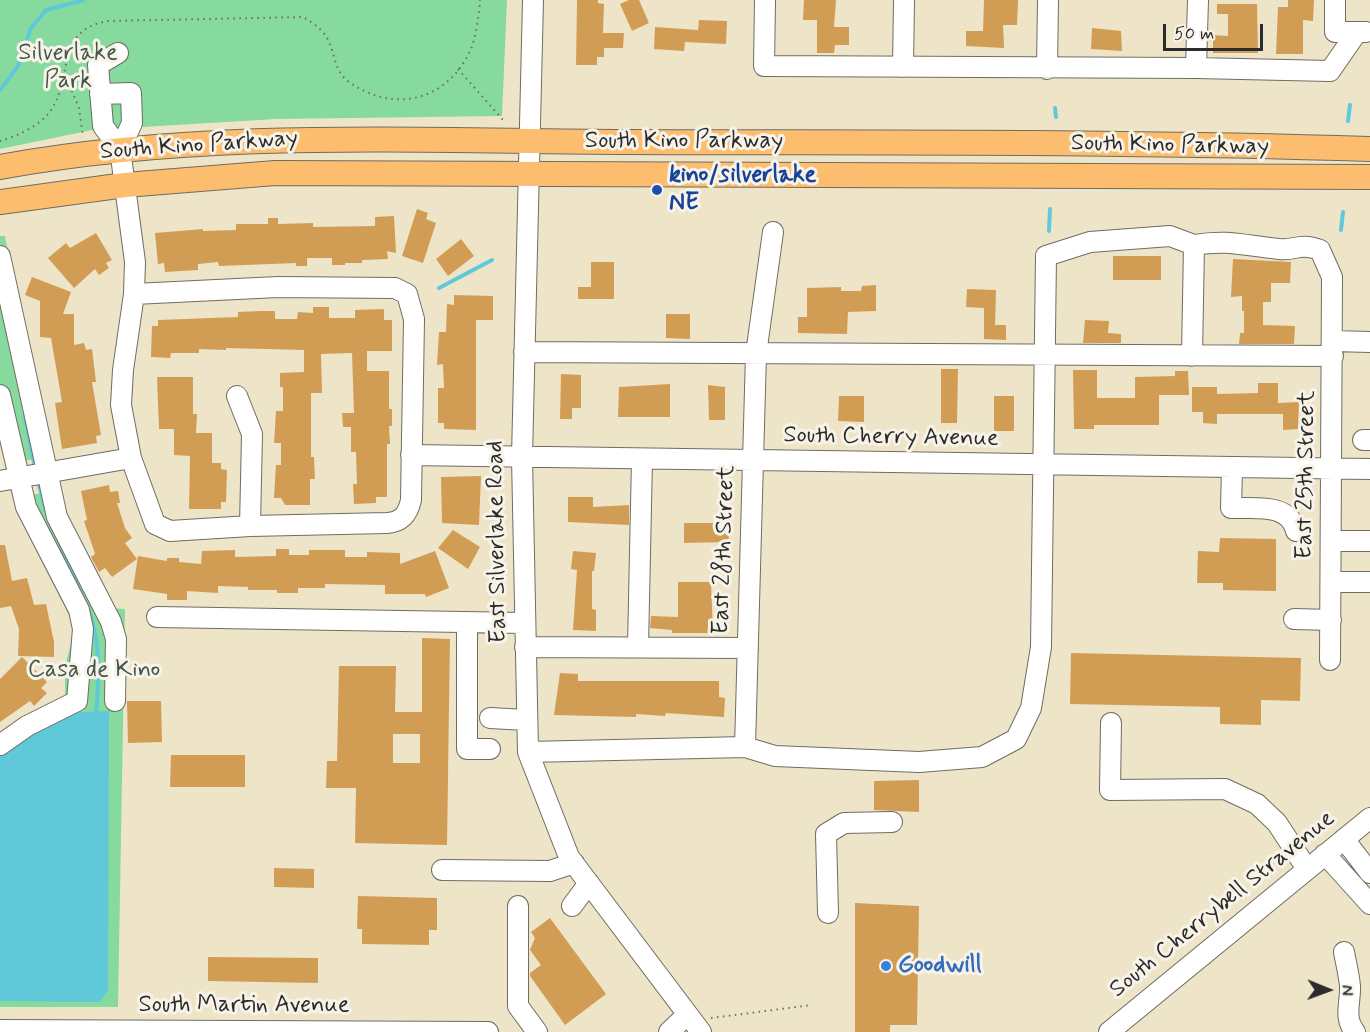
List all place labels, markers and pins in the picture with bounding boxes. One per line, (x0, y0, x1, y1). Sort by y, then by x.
place label: kino/silverlake NE (669, 162, 816, 218)
marker: kino/silverlake NE (650, 183, 664, 197)
place label: Goodwill (898, 952, 982, 980)
marker: Goodwill (879, 959, 893, 973)

